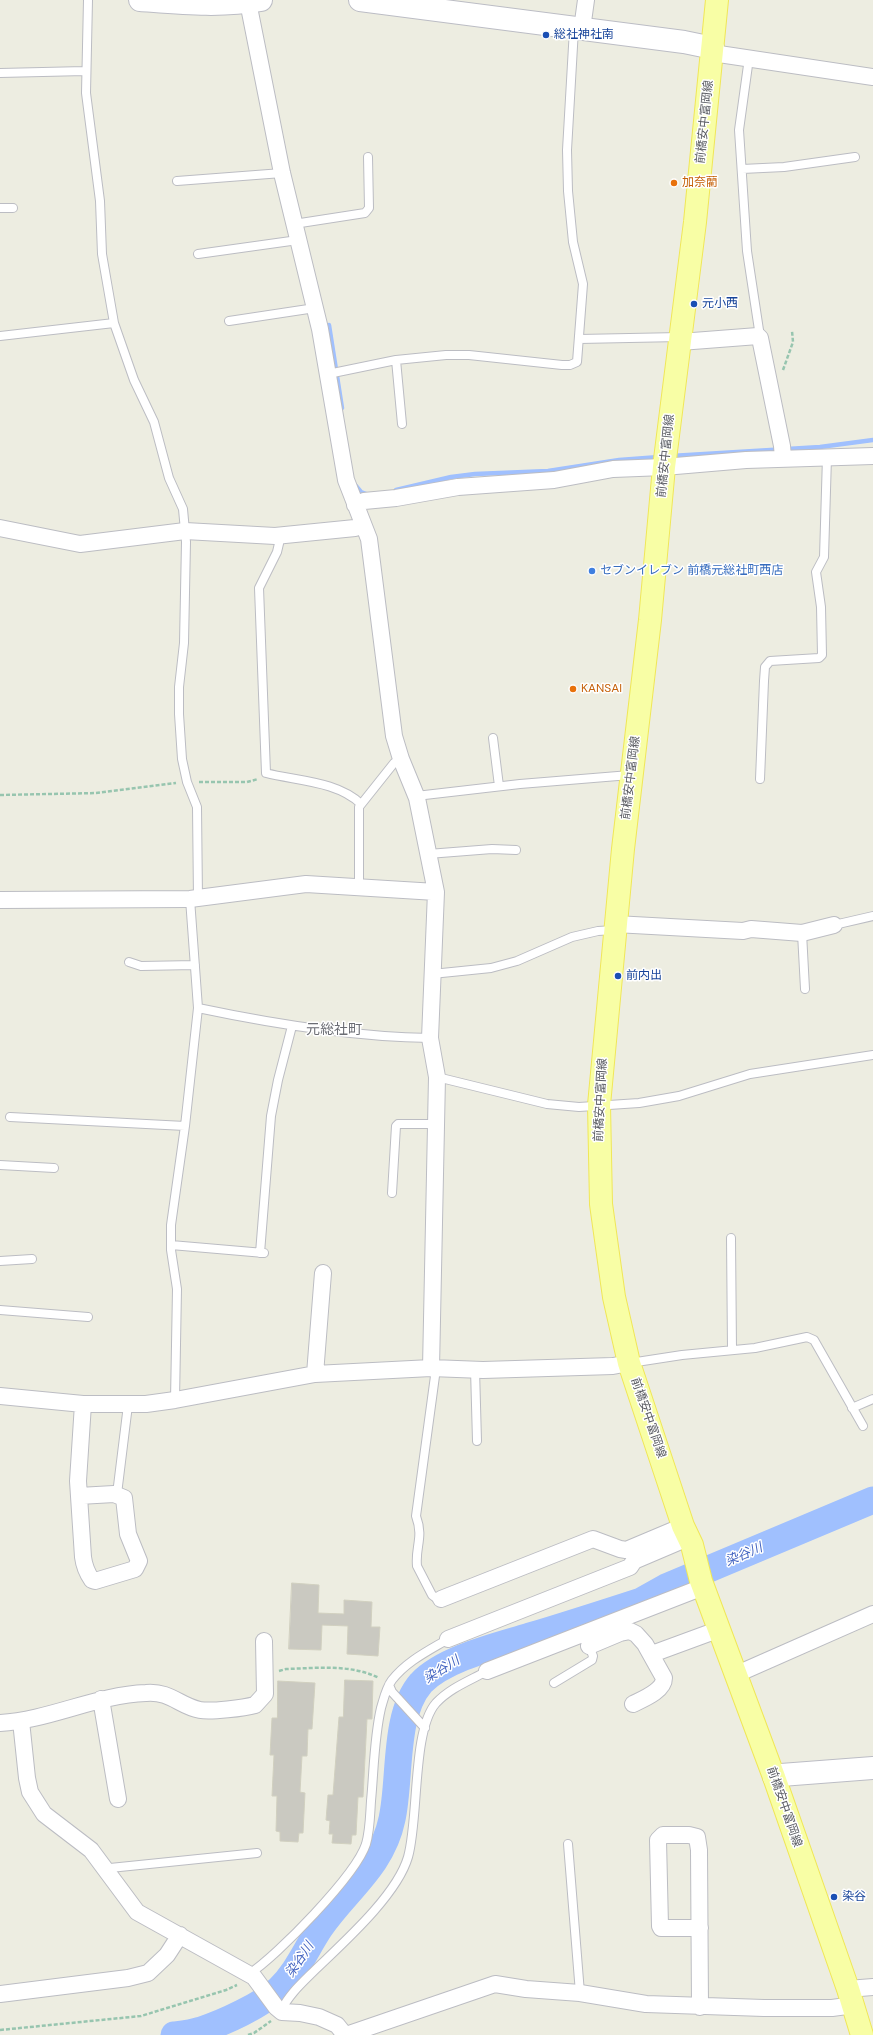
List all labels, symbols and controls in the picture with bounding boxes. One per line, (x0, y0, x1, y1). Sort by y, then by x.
place label: 総社神社南 (554, 28, 614, 42)
marker: 総社神社南 (541, 30, 551, 40)
street label: 前橋安中富岡線 (693, 79, 717, 165)
place label: 加奈藺 (682, 176, 718, 190)
marker: 加奈藺 (669, 178, 679, 188)
place label: 元小西 (702, 297, 738, 311)
marker: 元小西 (689, 299, 699, 309)
street label: 前橋安中富岡線 (654, 413, 678, 499)
place label: セブンイレブン 前橋元総社町西店 (600, 564, 783, 578)
marker: セブンイレブン 前橋元総社町西店 (587, 566, 597, 576)
place label: KANSAI (581, 682, 622, 696)
marker: KANSAI (568, 684, 578, 694)
street label: 前橋安中富岡線 (619, 735, 643, 821)
place label: 前内出 (626, 969, 662, 983)
marker: 前内出 (613, 971, 623, 981)
district label: 元総社町 (306, 1022, 362, 1038)
street label: 前橋安中富岡線 (592, 1058, 610, 1142)
street label: 前橋安中富岡線 (628, 1376, 668, 1460)
water label: 染谷川 (723, 1540, 765, 1570)
water label: 染谷川 (421, 1653, 463, 1687)
street label: 前橋安中富岡線 (764, 1765, 804, 1849)
place label: 染谷 (842, 1890, 866, 1904)
marker: 染谷 (829, 1892, 839, 1902)
water label: 染谷川 (283, 1939, 317, 1981)

